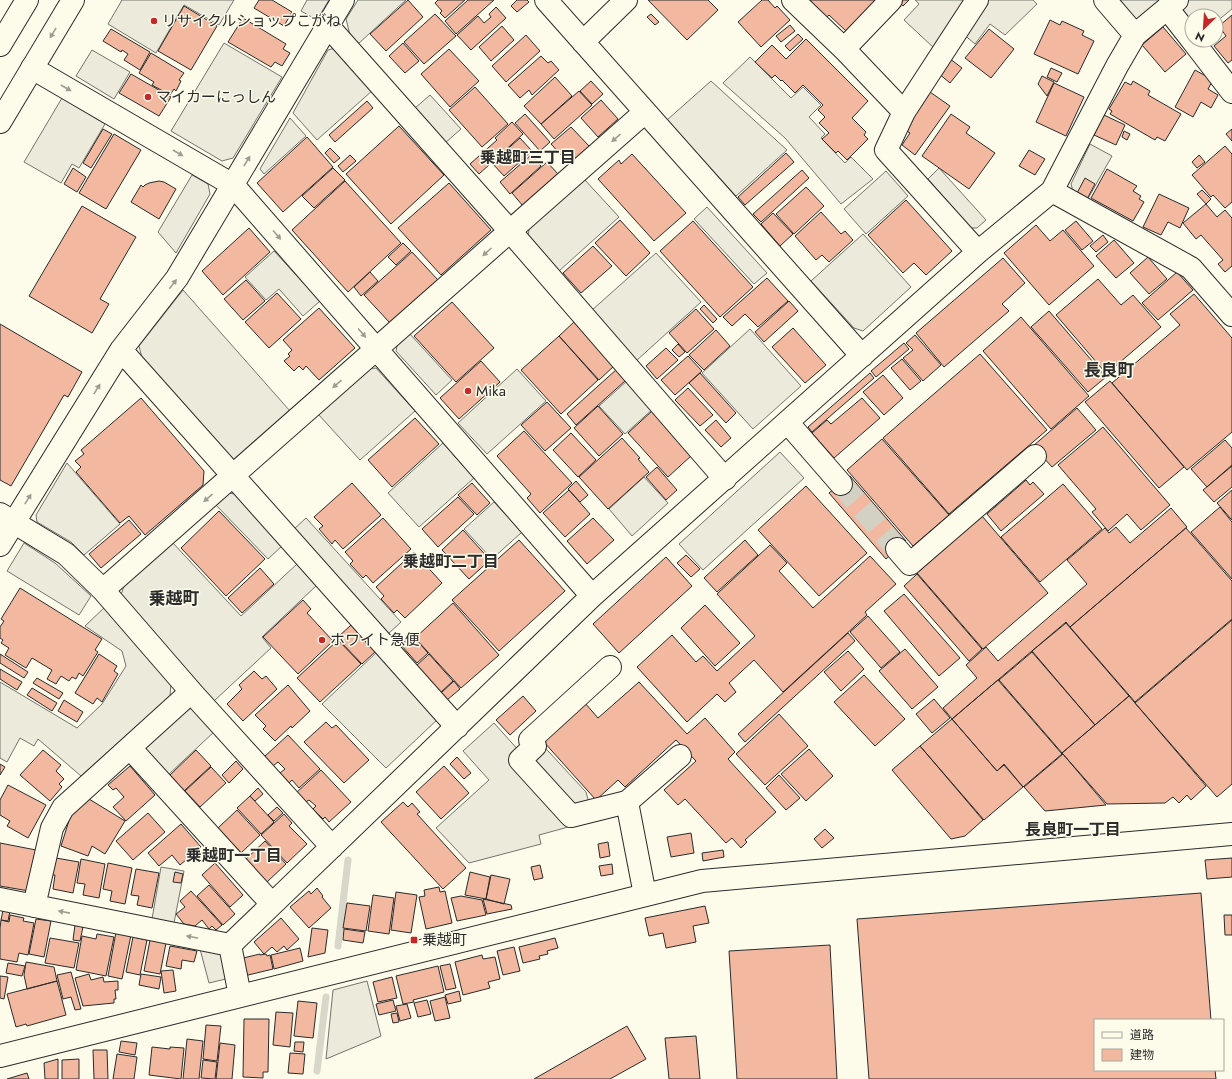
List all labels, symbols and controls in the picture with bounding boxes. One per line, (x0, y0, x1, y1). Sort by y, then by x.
north arrow (1184, 8, 1224, 48)
place label: リサイクルショップこがね (162, 10, 341, 32)
marker: リサイクルショップこがね (149, 16, 159, 26)
one-way arrow (49, 28, 57, 38)
text: N (1192, 28, 1207, 46)
one-way arrow (60, 85, 72, 92)
place label: マイカーにっしん (156, 86, 276, 108)
marker: マイカーにっしん (143, 92, 153, 102)
one-way arrow (611, 133, 621, 143)
district label: 乗越町三丁目 (480, 146, 576, 169)
one-way arrow (172, 150, 184, 157)
one-way arrow (244, 155, 251, 167)
one-way arrow (272, 230, 281, 240)
one-way arrow (481, 247, 492, 256)
one-way arrow (168, 279, 176, 289)
one-way arrow (358, 328, 367, 338)
district label: 長良町 (1084, 358, 1135, 382)
one-way arrow (332, 379, 342, 389)
place label: Mika (476, 380, 506, 402)
one-way arrow (93, 383, 100, 395)
marker: Mika (463, 386, 473, 396)
one-way arrow (203, 493, 213, 502)
one-way arrow (24, 494, 31, 505)
district label: 乗越町二丁目 (403, 550, 499, 573)
district label: 乗越町 (149, 586, 200, 610)
place label: ホワイト急便 (330, 629, 420, 651)
marker: ホワイト急便 (317, 635, 327, 645)
district label: 長良町一丁目 (1025, 818, 1121, 841)
district label: 乗越町一丁目 (186, 844, 282, 867)
one-way arrow (58, 909, 70, 915)
place label: 乗越町 (422, 929, 467, 951)
one-way arrow (185, 934, 198, 940)
marker: 乗越町 (409, 935, 419, 945)
legend (1094, 1019, 1224, 1071)
text: 道路 (1130, 1026, 1154, 1044)
text: 建物 (1130, 1046, 1154, 1064)

